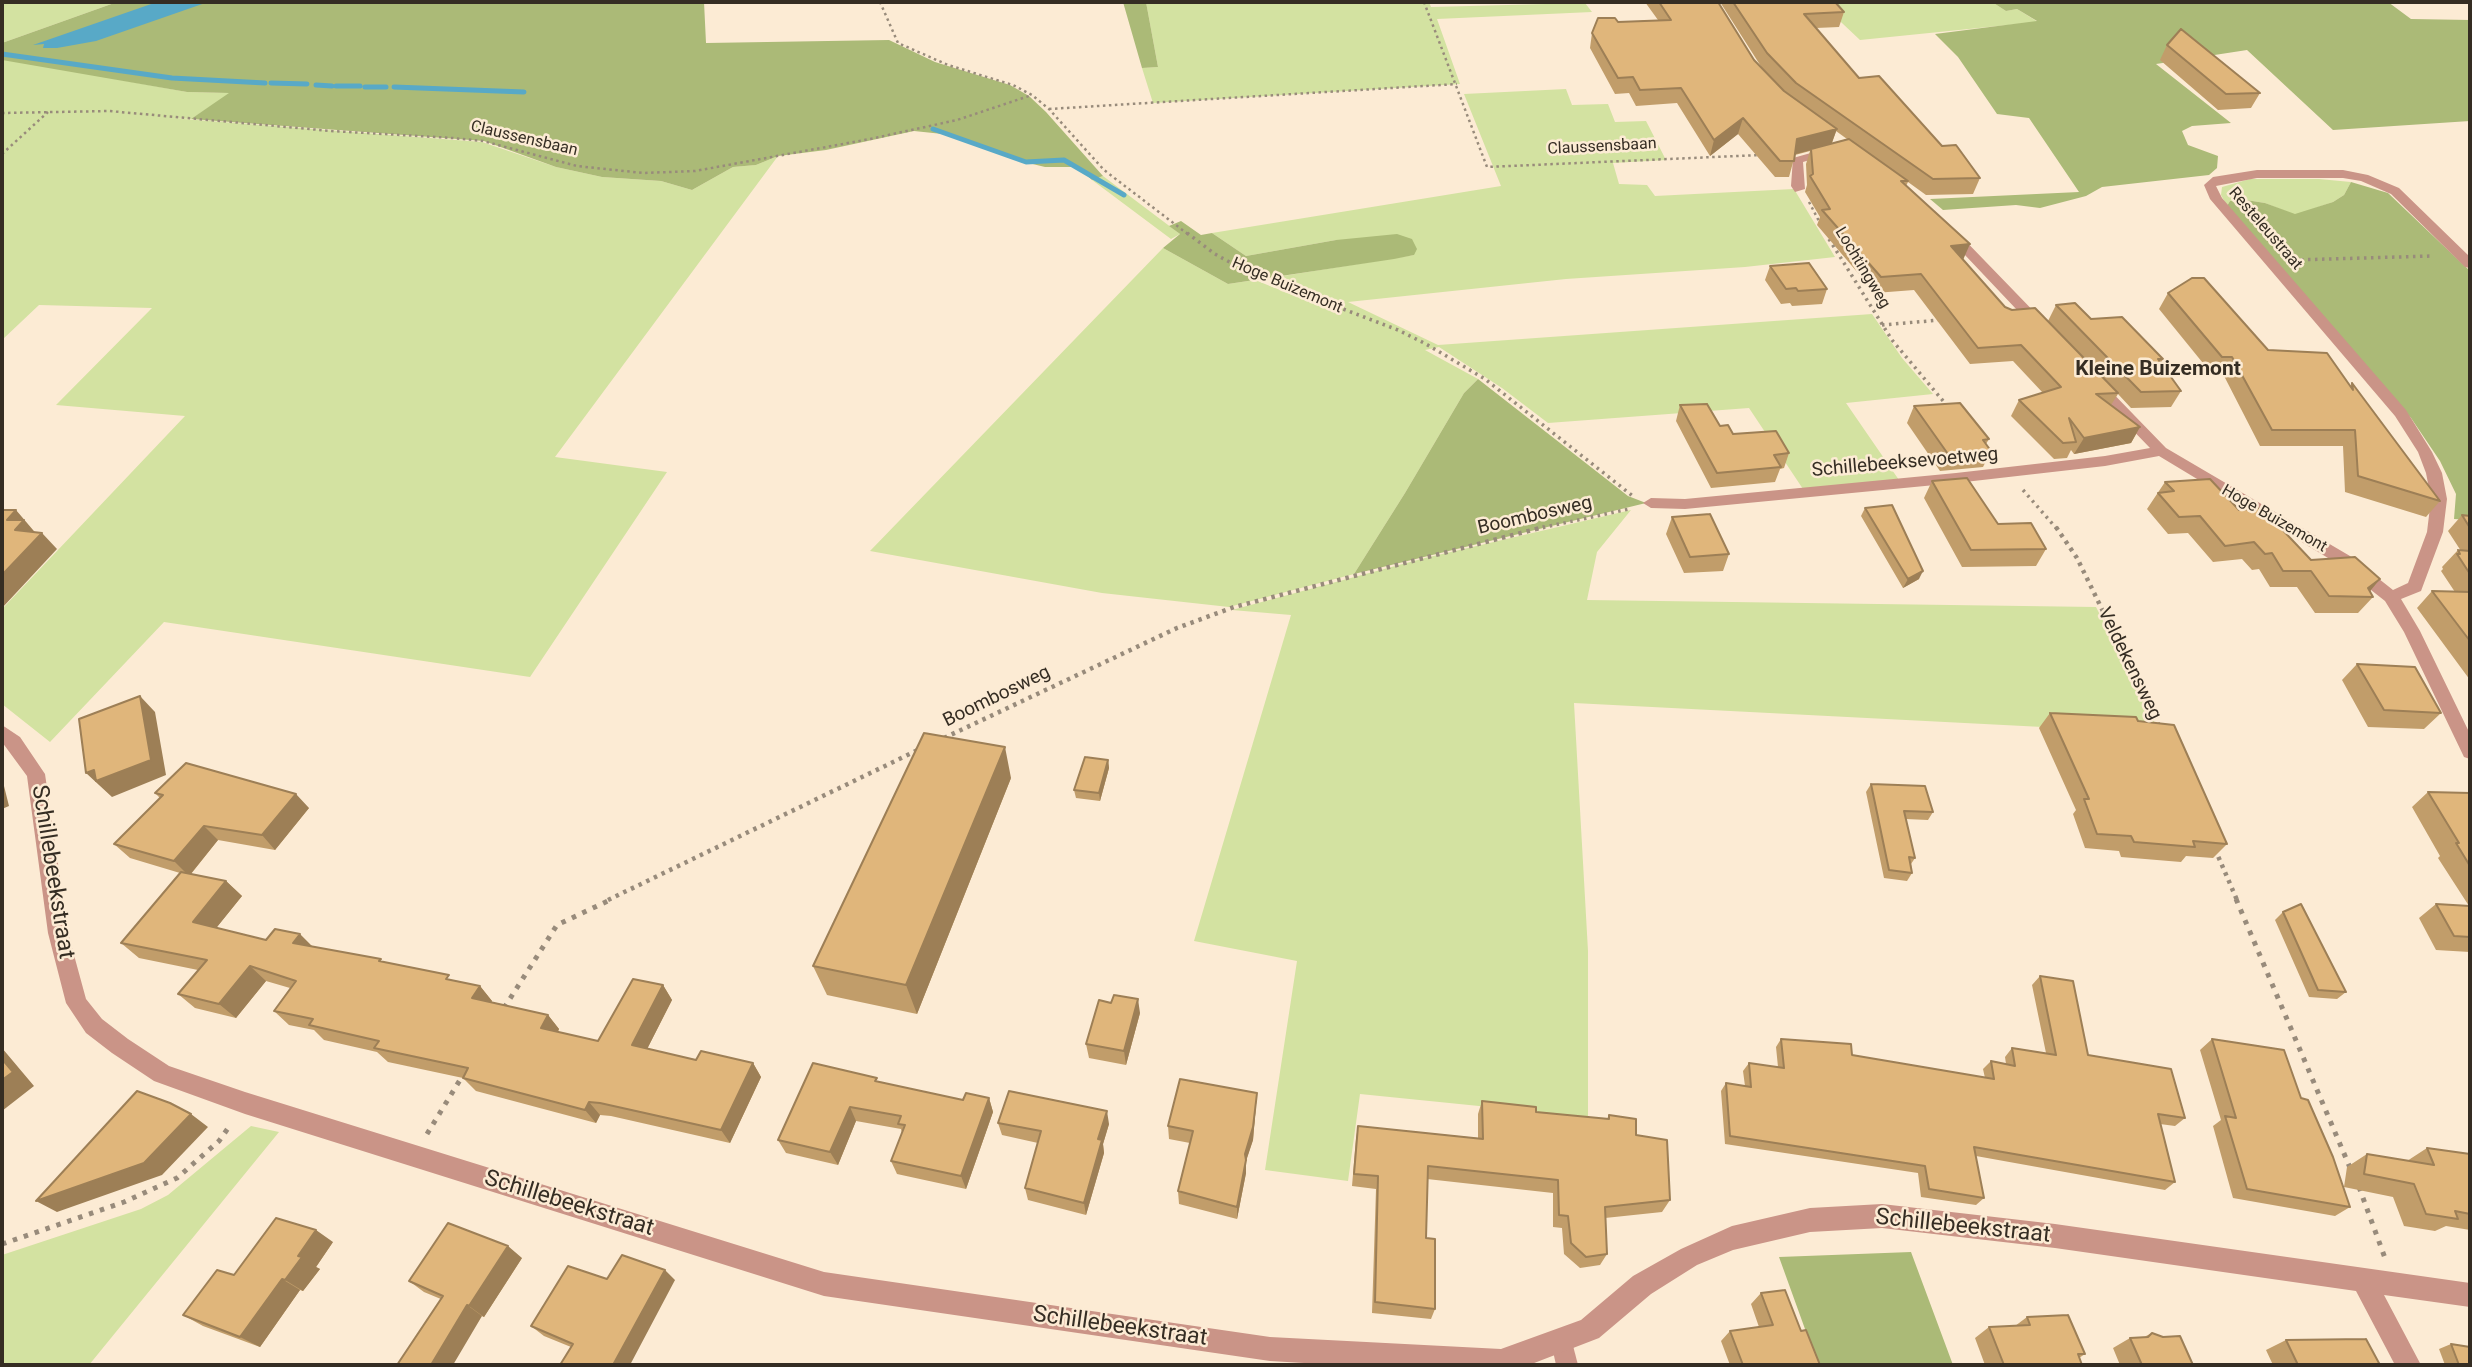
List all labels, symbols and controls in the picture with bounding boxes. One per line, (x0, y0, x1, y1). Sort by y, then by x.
street label: Claussensbaan (469, 117, 579, 161)
street label: Claussensbaan (1547, 135, 1657, 159)
street label: Resteleustraat (2224, 184, 2306, 274)
street label: Lochtingweg (1830, 224, 1894, 312)
street label: Hoge Buizemont (1229, 254, 1345, 318)
district label: Kleine Buizemont (2075, 357, 2241, 383)
street label: Schillebeeksevoetweg (1811, 443, 1999, 483)
street label: Hoge Buizemont (2218, 481, 2330, 557)
street label: Boombosweg (1476, 492, 1594, 540)
street label: Veldekensweg (2092, 604, 2166, 724)
street label: Boombosweg (940, 661, 1054, 733)
street label: Schillebeekstraat (25, 783, 79, 961)
street label: Schillebeekstraat (481, 1165, 657, 1243)
street label: Schillebeekstraat (1874, 1204, 2052, 1250)
street label: Schillebeekstraat (1031, 1301, 1209, 1353)

